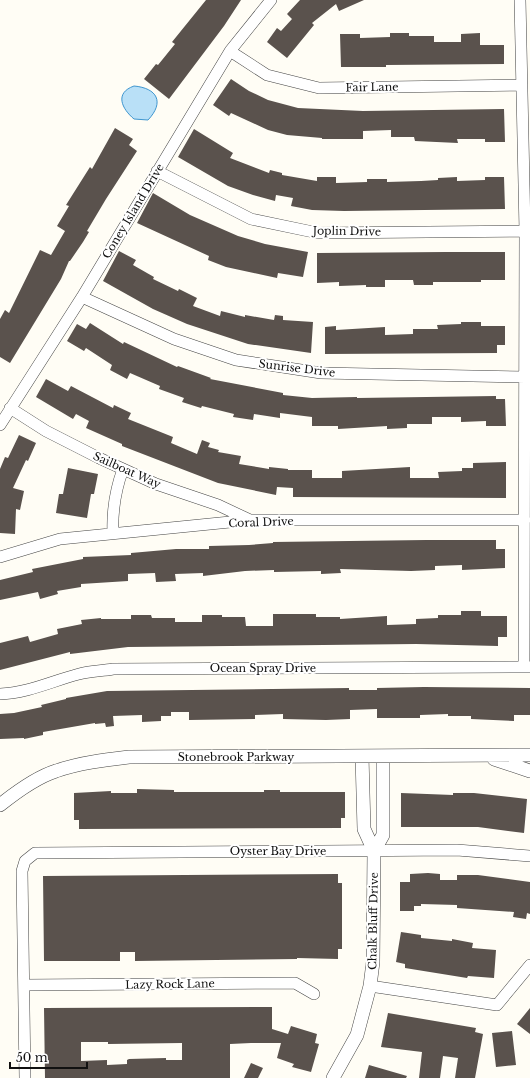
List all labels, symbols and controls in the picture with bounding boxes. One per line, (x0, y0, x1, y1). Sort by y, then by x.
street label: Fair Lane (345, 80, 399, 94)
street label: Coney Island Drive (99, 161, 167, 261)
street label: Joplin Drive (311, 223, 381, 239)
street label: Sunrise Drive (258, 356, 336, 380)
street label: Sailboat Way (91, 449, 163, 491)
street label: Coral Drive (228, 514, 294, 530)
street label: Ocean Spray Drive (210, 661, 316, 675)
street label: Stonebrook Parkway (178, 750, 294, 764)
street label: Oyster Bay Drive (230, 844, 326, 858)
street label: Chalk Bluff Drive (365, 872, 381, 970)
street label: Lazy Rock Lane (125, 976, 215, 992)
scale bar (10, 1044, 87, 1070)
text: 50 m (16, 1050, 48, 1065)

